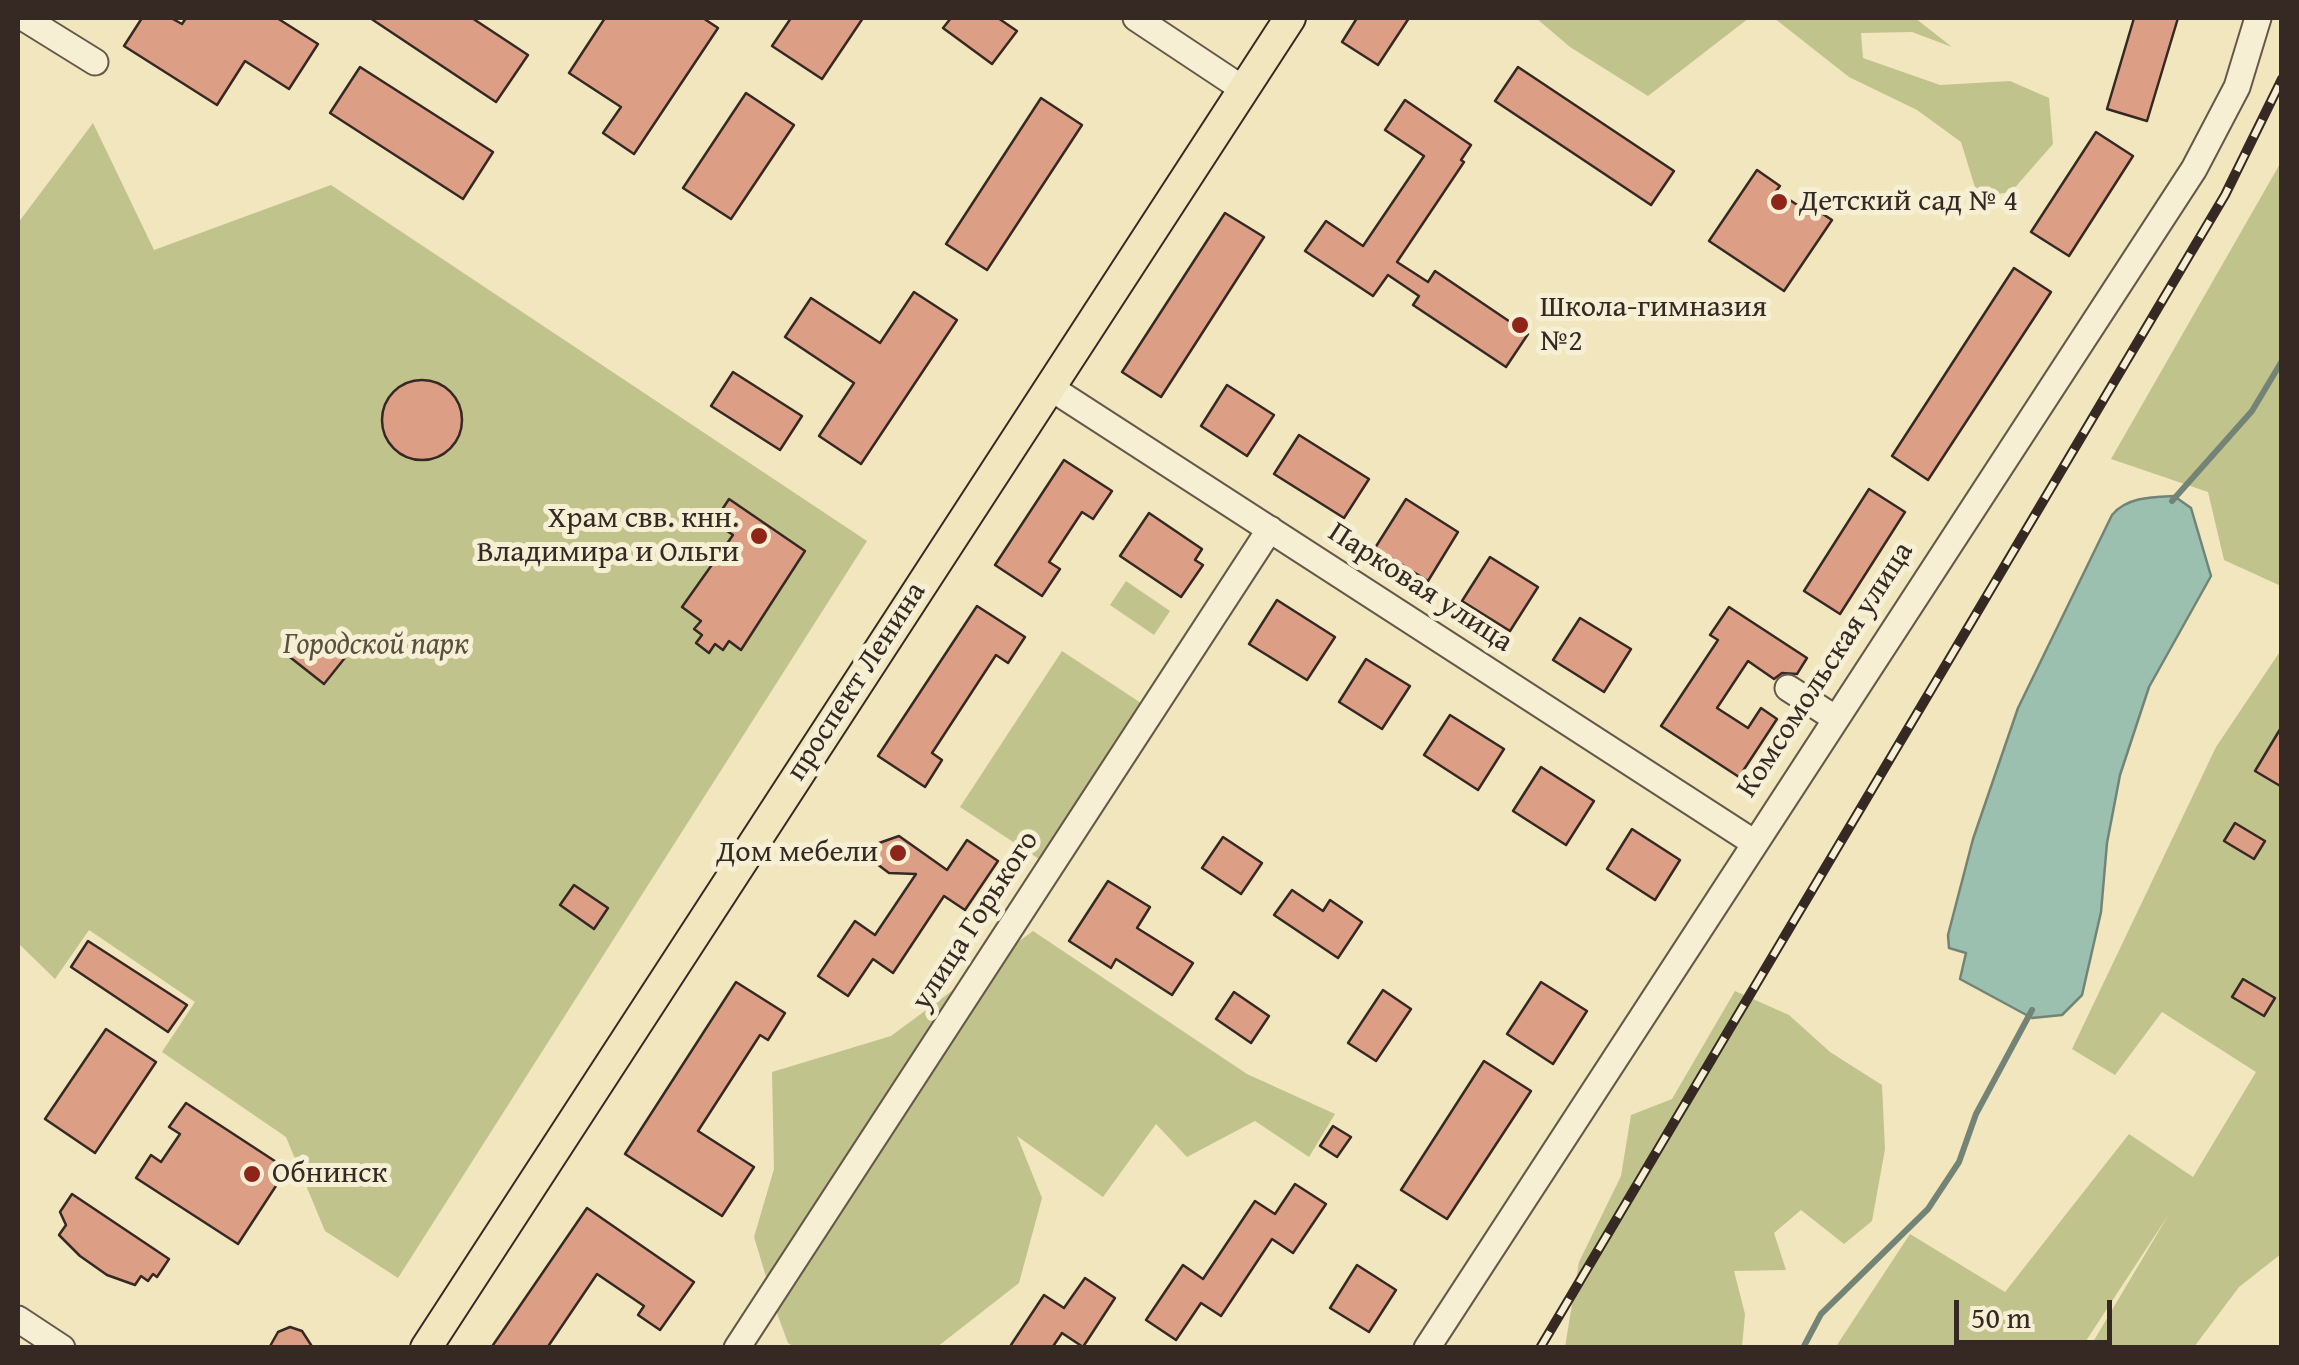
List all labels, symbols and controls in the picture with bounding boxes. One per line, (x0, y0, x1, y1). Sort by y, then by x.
place label: Детский сад № 4 (1799, 184, 2018, 220)
marker: Детский сад № 4 (1768, 191, 1790, 213)
place label: Школа-гимназия №2 (1540, 290, 1767, 360)
marker: Школа-гимназия №2 (1509, 314, 1531, 336)
place label: Храм свв. кнн. Владимира и Ольги (477, 501, 739, 572)
street label: Парковая улица (1321, 515, 1519, 661)
marker: Храм свв. кнн. Владимира и Ольги (748, 525, 770, 547)
street label: Комсомольская улица (1730, 536, 1922, 804)
street label: проспект Ленина (779, 576, 935, 788)
park label: Городской парк (283, 627, 469, 663)
street label: улица Горького (905, 824, 1047, 1018)
place label: Дом мебели (716, 835, 878, 871)
marker: Дом мебели (887, 842, 909, 864)
place label: Обнинск (272, 1156, 387, 1192)
marker: Обнинск (241, 1163, 263, 1185)
scale bar (1959, 1280, 2116, 1342)
text: 50 m (1971, 1295, 2031, 1339)

